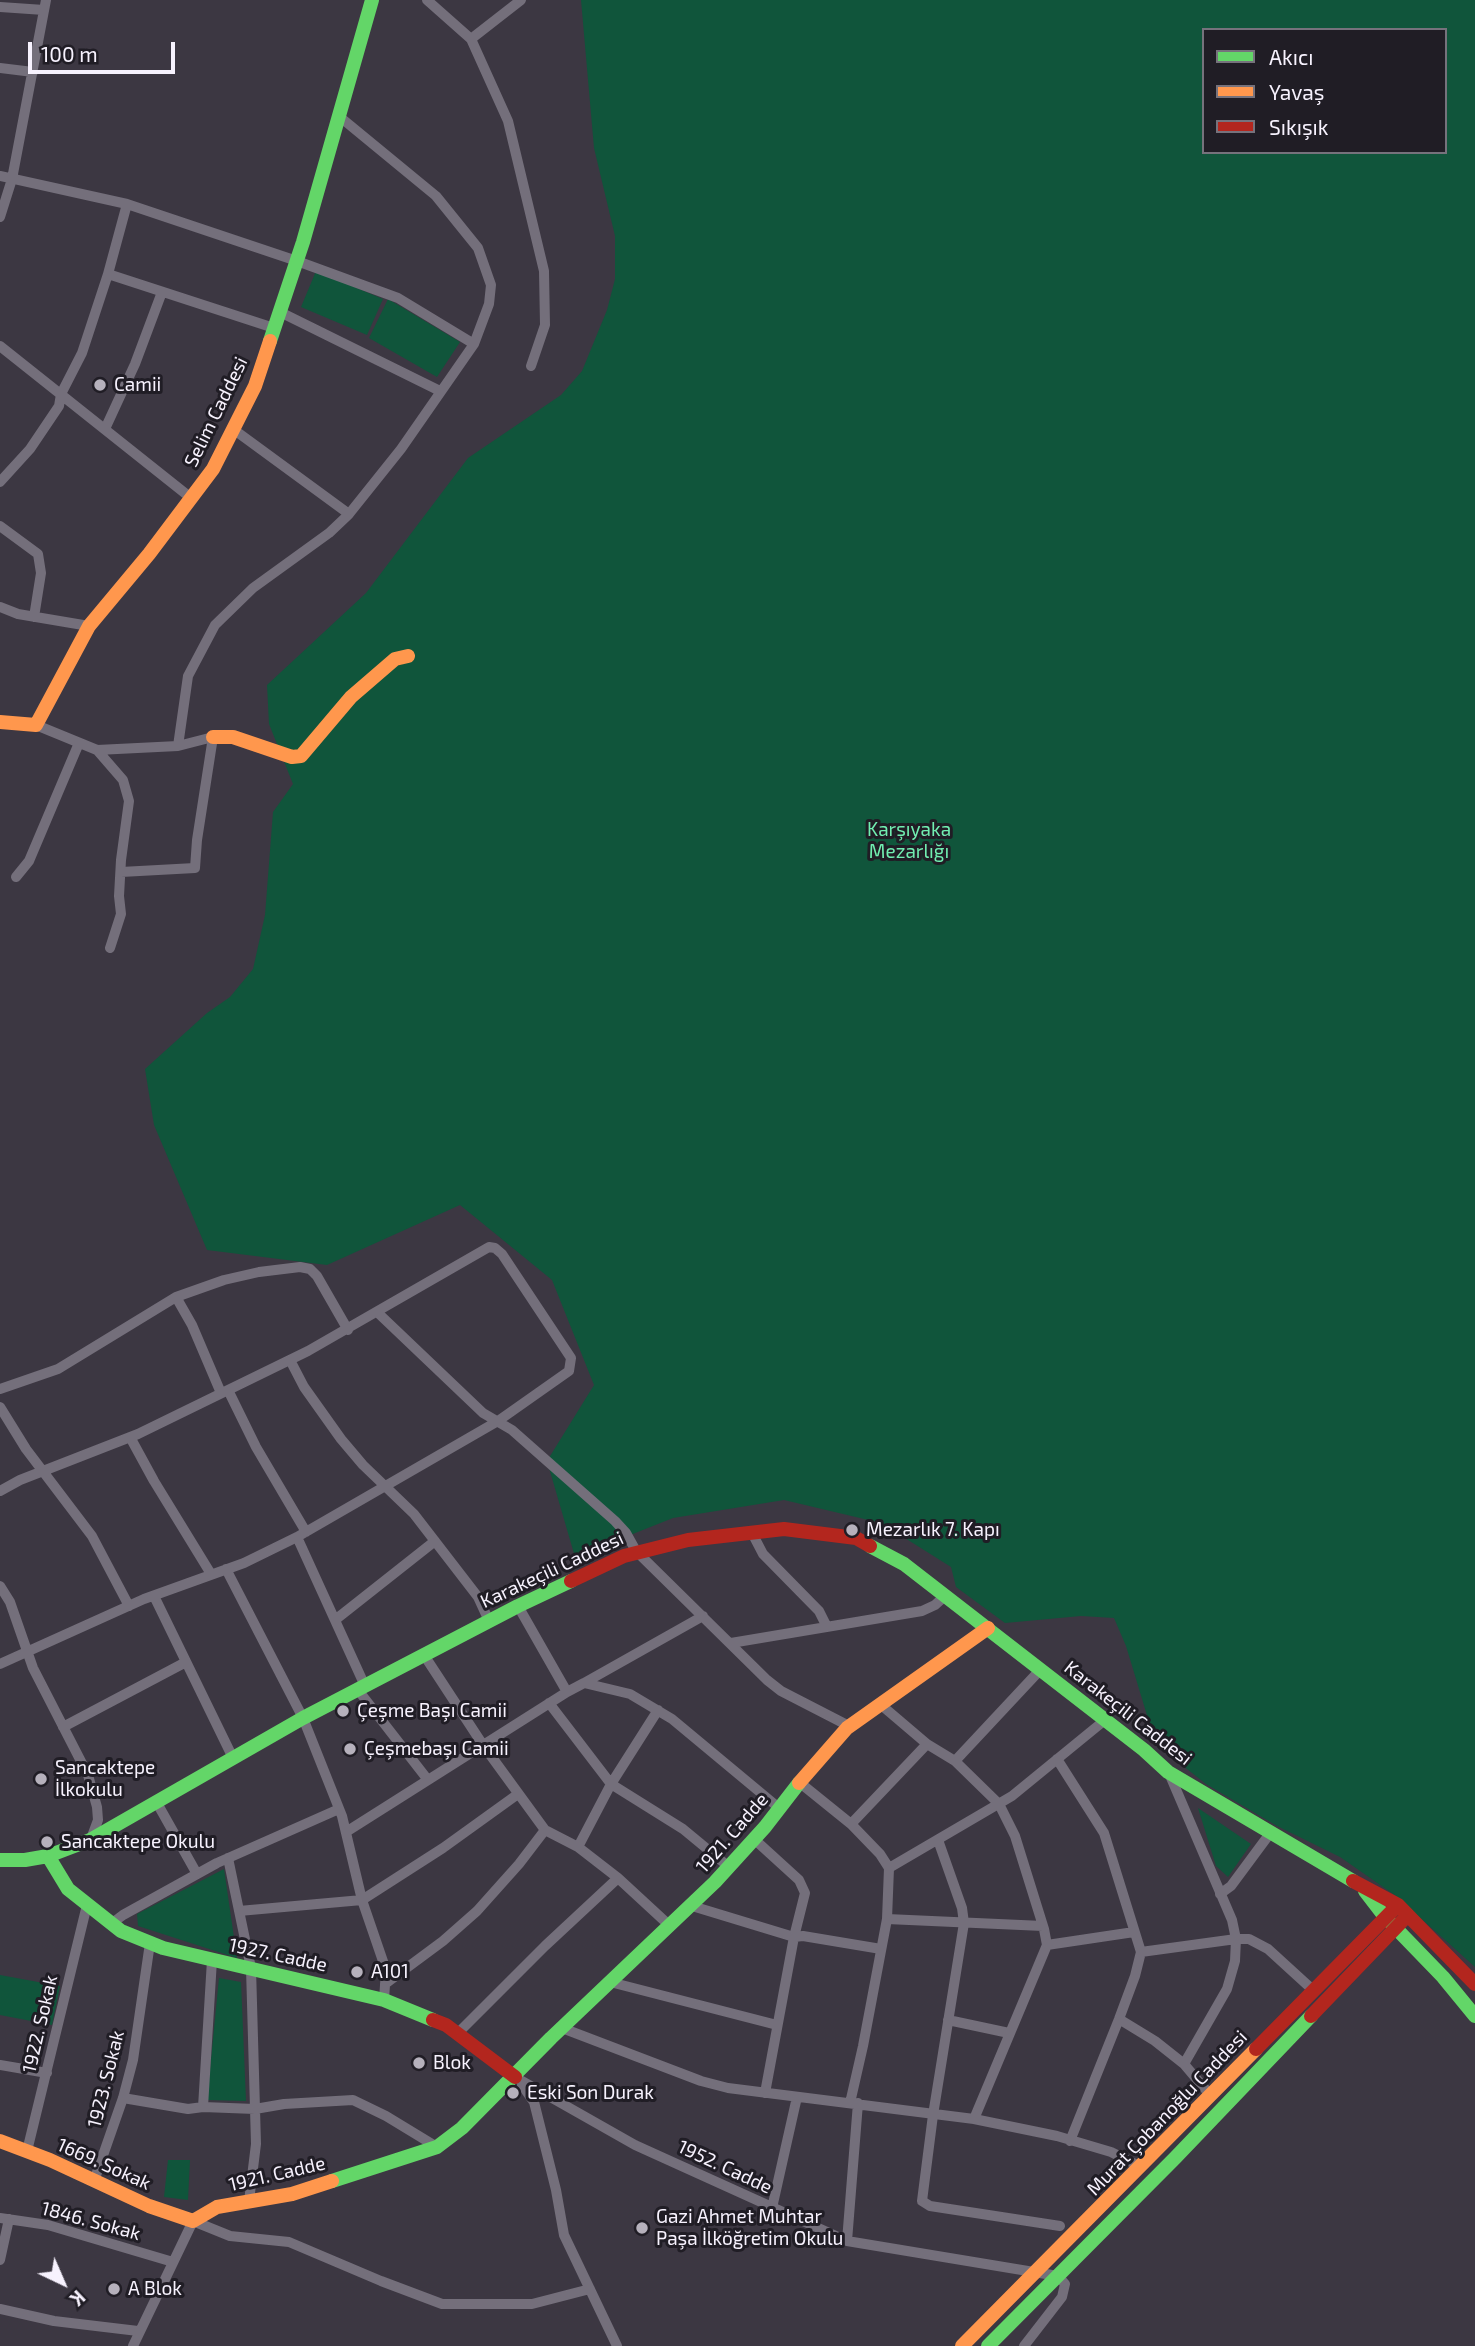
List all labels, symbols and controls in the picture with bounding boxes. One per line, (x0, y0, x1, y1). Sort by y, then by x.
scale bar (32, 28, 178, 72)
legend (1202, 28, 1447, 154)
text: 100 m (41, 41, 98, 66)
text: Akıcı (1269, 44, 1313, 69)
text: Yavaş (1269, 79, 1325, 104)
text: Sıkışık (1269, 114, 1329, 139)
street label: Selim Caddesi (180, 353, 252, 471)
place label: Camii (114, 374, 161, 396)
marker: Camii (92, 377, 108, 393)
park label: Karşıyaka Mezarlığı (867, 819, 951, 863)
place label: Mezarlık 7. Kapı (866, 1519, 1000, 1541)
marker: Mezarlık 7. Kapı (844, 1522, 860, 1538)
street label: Karakeçili Caddesi (477, 1527, 627, 1613)
street label: Karakeçili Caddesi (1060, 1656, 1196, 1770)
place label: Çeşme Başı Camii (357, 1700, 507, 1722)
marker: Çeşme Başı Camii (335, 1703, 351, 1719)
place label: Çeşmebaşı Camii (364, 1738, 509, 1760)
marker: Çeşmebaşı Camii (342, 1741, 358, 1757)
place label: Sancaktepe İlkokulu (55, 1757, 155, 1801)
marker: Sancaktepe İlkokulu (33, 1771, 49, 1787)
street label: 1921. Cadde (691, 1788, 773, 1878)
place label: Sancaktepe Okulu (61, 1831, 215, 1853)
marker: Sancaktepe Okulu (39, 1834, 55, 1850)
street label: 1927. Cadde (227, 1933, 329, 1977)
place label: A101 (371, 1961, 409, 1983)
marker: A101 (349, 1964, 365, 1980)
street label: 1922. Sokak (18, 1973, 62, 2075)
street label: Murat Çobanoğlu Caddesi (1082, 2026, 1252, 2200)
street label: 1923. Sokak (83, 2028, 129, 2130)
place label: Blok (433, 2052, 471, 2074)
marker: Blok (411, 2055, 427, 2071)
place label: Eski Son Durak (527, 2082, 654, 2104)
marker: Eski Son Durak (505, 2085, 521, 2101)
street label: 1669. Sokak (54, 2133, 154, 2195)
street label: 1952. Cadde (674, 2135, 776, 2199)
street label: 1921. Cadde (226, 2152, 328, 2196)
street label: 1846. Sokak (39, 2197, 143, 2245)
place label: Gazi Ahmet Muhtar Paşa İlköğretim Okulu (656, 2206, 843, 2250)
marker: Gazi Ahmet Muhtar Paşa İlköğretim Okulu (634, 2220, 650, 2236)
north arrow (28, 2248, 98, 2318)
place label: A Blok (128, 2278, 182, 2300)
marker: A Blok (106, 2281, 122, 2297)
text: K (66, 2286, 90, 2311)

